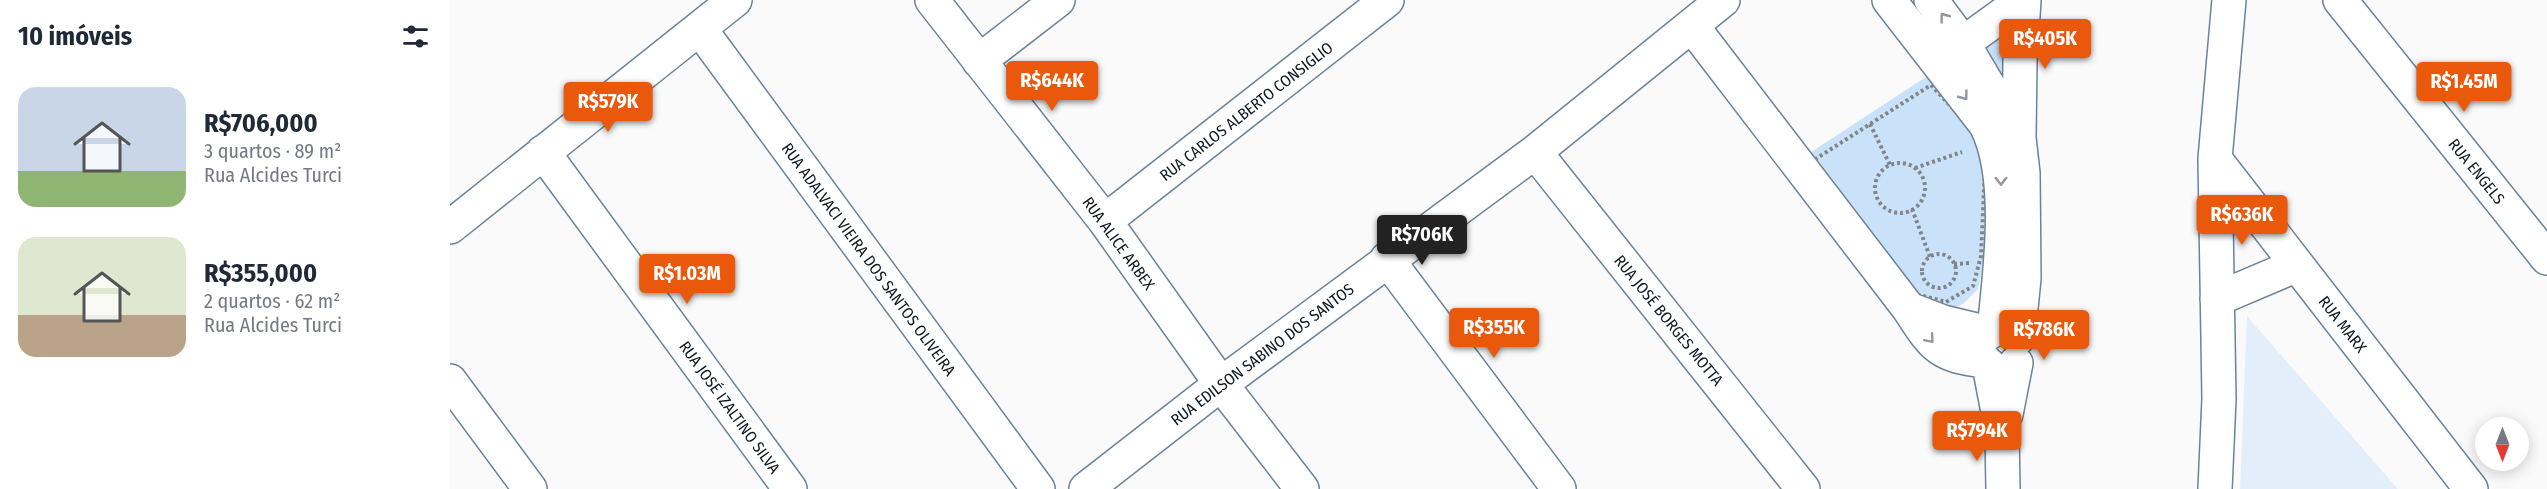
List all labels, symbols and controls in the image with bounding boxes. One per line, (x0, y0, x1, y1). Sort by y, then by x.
one-way arrow (1940, 12, 1951, 23)
pin: R$405K (1996, 19, 2094, 70)
icon: filters (399, 20, 432, 53)
text: 10 imóveis (18, 21, 132, 52)
text: R$405K (2013, 26, 2077, 50)
street label: RUA CARLOS ALBERTO CONSIGLIO (1156, 38, 1337, 185)
pin: R$644K (1003, 61, 1101, 112)
pin: R$1.45M (2409, 62, 2519, 113)
text: R$644K (1020, 68, 1084, 92)
text: R$1.45M (2430, 69, 2498, 93)
pin: R$579K (559, 82, 657, 133)
text: R$579K (578, 89, 638, 113)
one-way arrow (1956, 89, 1967, 100)
text: R$706,000 (204, 108, 318, 139)
icon: home (66, 111, 138, 183)
street label: RUA ENGELS (2444, 135, 2509, 208)
text: 3 quartos · 89 m² (204, 139, 341, 163)
street label: RUA ADALVACI VIEIRA DOS SANTOS OLIVEIRA (778, 139, 960, 380)
text: Rua Alcides Turci (204, 163, 342, 187)
one-way arrow (1995, 177, 2007, 186)
street label: RUA ALICE ARBEX (1078, 193, 1159, 294)
pin: R$636K (2193, 195, 2291, 246)
text: R$636K (2211, 202, 2273, 226)
pin: R$706K (1373, 215, 1471, 266)
text: R$706K (1391, 222, 1453, 246)
street label: RUA JOSÉ BORGES MOTTA (1610, 251, 1727, 390)
pin: R$1.03M (632, 254, 742, 305)
text: R$355,000 (204, 258, 317, 289)
icon: home (66, 261, 138, 333)
text: R$1.03M (653, 261, 721, 285)
street label: RUA EDILSON SABINO DOS SANTOS (1167, 279, 1357, 429)
text: 2 quartos · 62 m² (204, 289, 340, 313)
street label: RUA MARX (2315, 292, 2371, 356)
pin: R$355K (1445, 308, 1543, 359)
pin: R$786K (1995, 310, 2093, 361)
text: Rua Alcides Turci (204, 313, 342, 337)
text: R$355K (1463, 315, 1525, 339)
text: R$786K (2013, 317, 2075, 341)
one-way arrow (1923, 332, 1934, 343)
street label: RUA JOSÉ IZALTINO SILVA (675, 337, 784, 478)
pin: R$794K (1928, 411, 2026, 462)
north arrow (2475, 417, 2529, 471)
map controls (2475, 417, 2529, 471)
text: R$794K (1946, 418, 2008, 442)

